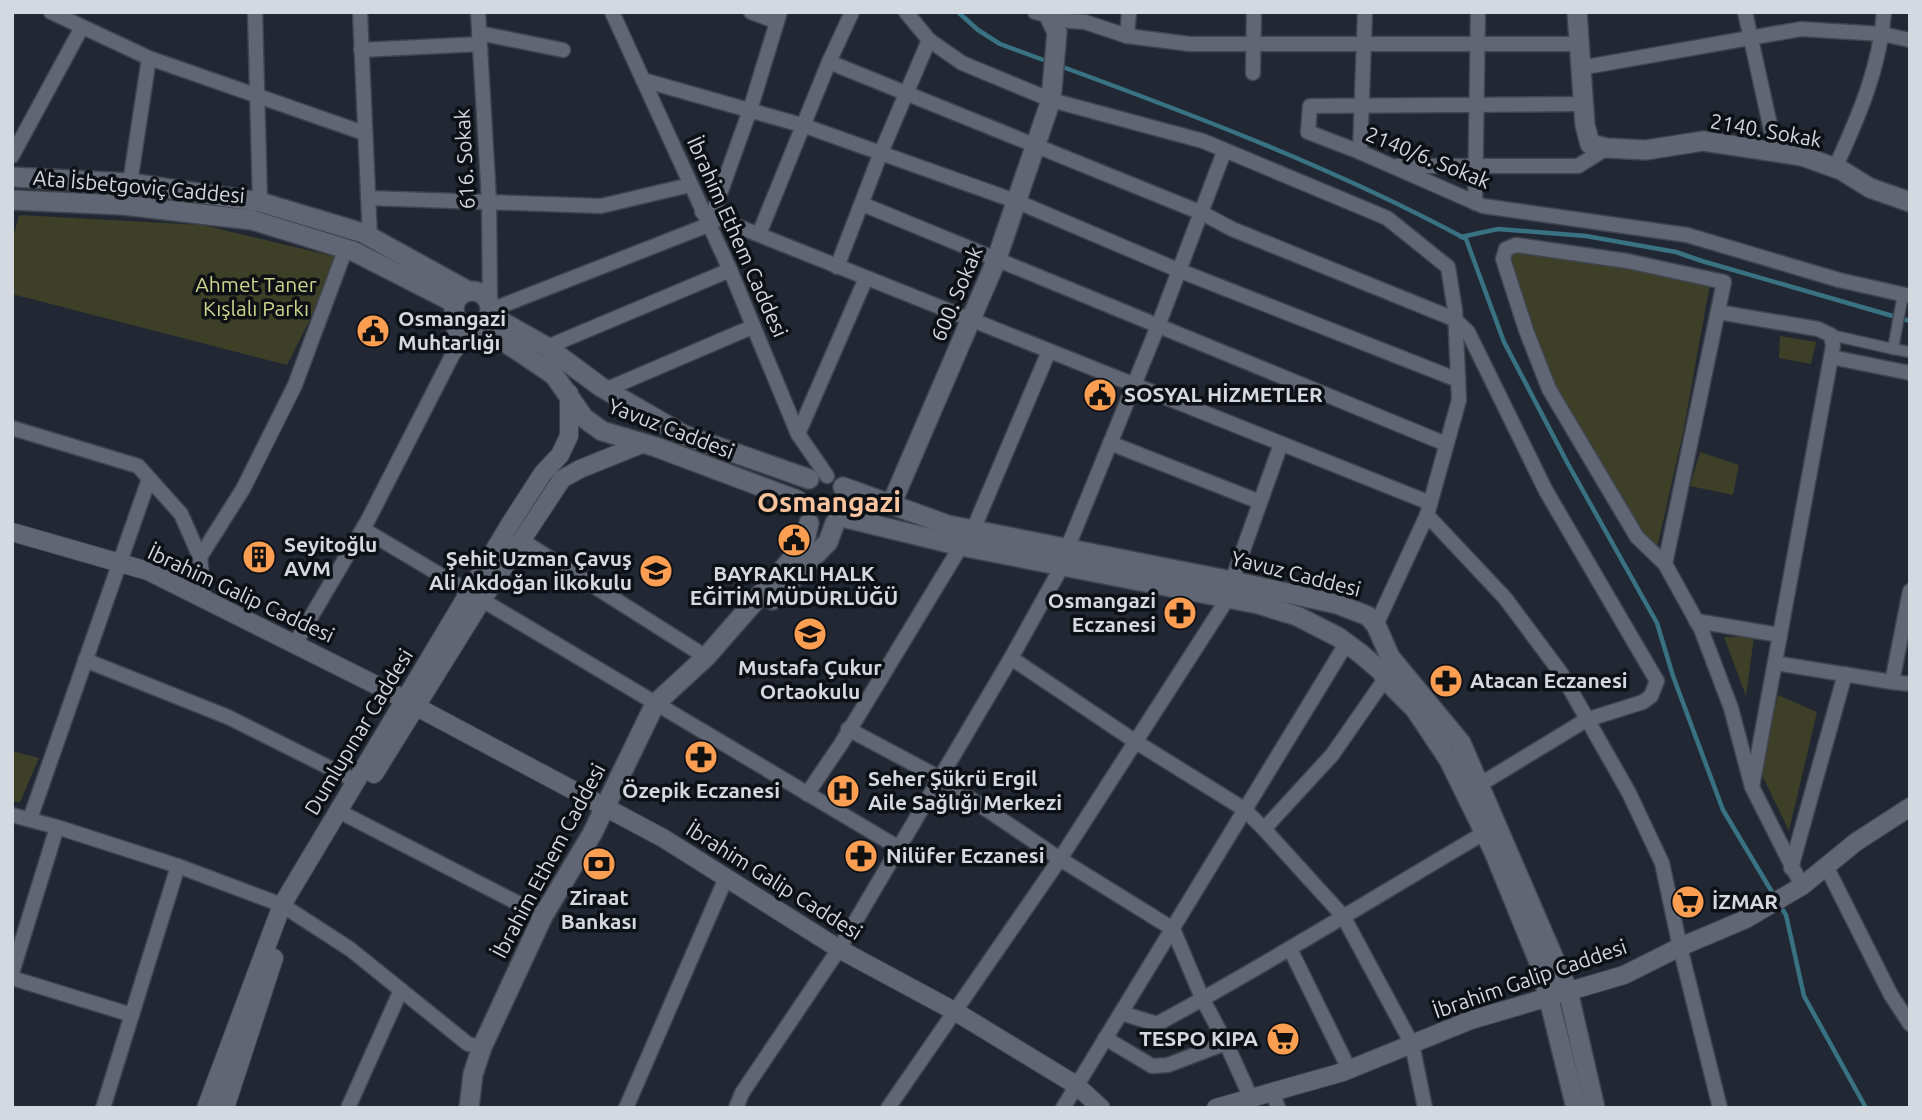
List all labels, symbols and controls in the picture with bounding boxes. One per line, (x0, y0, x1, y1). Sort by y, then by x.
street label: 616. Sokak (449, 108, 479, 210)
street label: 2140. Sokak (1709, 108, 1824, 152)
street label: 2140/6. Sokak (1363, 121, 1495, 193)
street label: İbrahim Ethem Caddesi (683, 133, 793, 341)
street label: Ata İsbetgoviç Caddesi (32, 165, 246, 207)
street label: 600. Sokak (925, 242, 987, 345)
park label: Ahmet Taner Kışlalı Parkı (195, 272, 317, 320)
place label: Osmangazi Muhtarlığı (398, 306, 506, 354)
public building icon: Osmangazi Muhtarlığı (354, 312, 392, 350)
public building icon: SOSYAL HİZMETLER (1081, 376, 1119, 414)
place label: SOSYAL HİZMETLER (1124, 382, 1323, 406)
street label: Yavuz Caddesi (605, 393, 738, 463)
district label: Osmangazi (757, 486, 901, 517)
public building icon: BAYRAKLI HALK EĞİTİM MÜDÜRLÜĞÜ (775, 521, 813, 559)
place label: Seyitoğlu AVM (284, 532, 377, 580)
building icon: Seyitoğlu AVM (240, 538, 278, 576)
street label: İbrahim Galip Caddesi (144, 539, 338, 647)
street label: Yavuz Caddesi (1229, 545, 1364, 601)
place label: Şehit Uzman Çavuş Ali Akdoğan İlkokulu (429, 546, 632, 594)
school or university icon: Şehit Uzman Çavuş Ali Akdoğan İlkokulu (637, 552, 675, 590)
place label: BAYRAKLI HALK EĞİTİM MÜDÜRLÜĞÜ (690, 561, 898, 609)
place label: Osmangazi Eczanesi (1048, 588, 1156, 636)
pharmacy icon: Osmangazi Eczanesi (1161, 594, 1199, 632)
school or university icon: Mustafa Çukur Ortaokulu (791, 615, 829, 653)
street label: Dumlupınar Caddesi (299, 644, 417, 819)
place label: Mustafa Çukur Ortaokulu (738, 655, 882, 703)
pharmacy icon: Atacan Eczanesi (1427, 662, 1465, 700)
place label: Atacan Eczanesi (1470, 668, 1628, 692)
pharmacy icon: Özepik Eczanesi (682, 738, 720, 776)
street label: İbrahim Ethem Caddesi (487, 759, 610, 962)
place label: Seher Şükrü Ergil Aile Sağlığı Merkezi (868, 766, 1062, 814)
hospital icon: Seher Şükrü Ergil Aile Sağlığı Merkezi (824, 772, 862, 810)
place label: Özepik Eczanesi (622, 778, 780, 802)
street label: İbrahim Galip Caddesi (682, 816, 867, 944)
pharmacy icon: Nilüfer Eczanesi (842, 837, 880, 875)
place label: Nilüfer Eczanesi (886, 843, 1045, 867)
bank icon: Ziraat Bankası (580, 845, 618, 883)
supermarket icon: İZMAR (1669, 883, 1707, 921)
place label: Ziraat Bankası (561, 885, 637, 933)
place label: İZMAR (1712, 889, 1778, 913)
street label: İbrahim Galip Caddesi (1430, 934, 1630, 1022)
supermarket icon: TESPO KIPA (1264, 1020, 1302, 1058)
place label: TESPO KIPA (1139, 1026, 1258, 1050)

